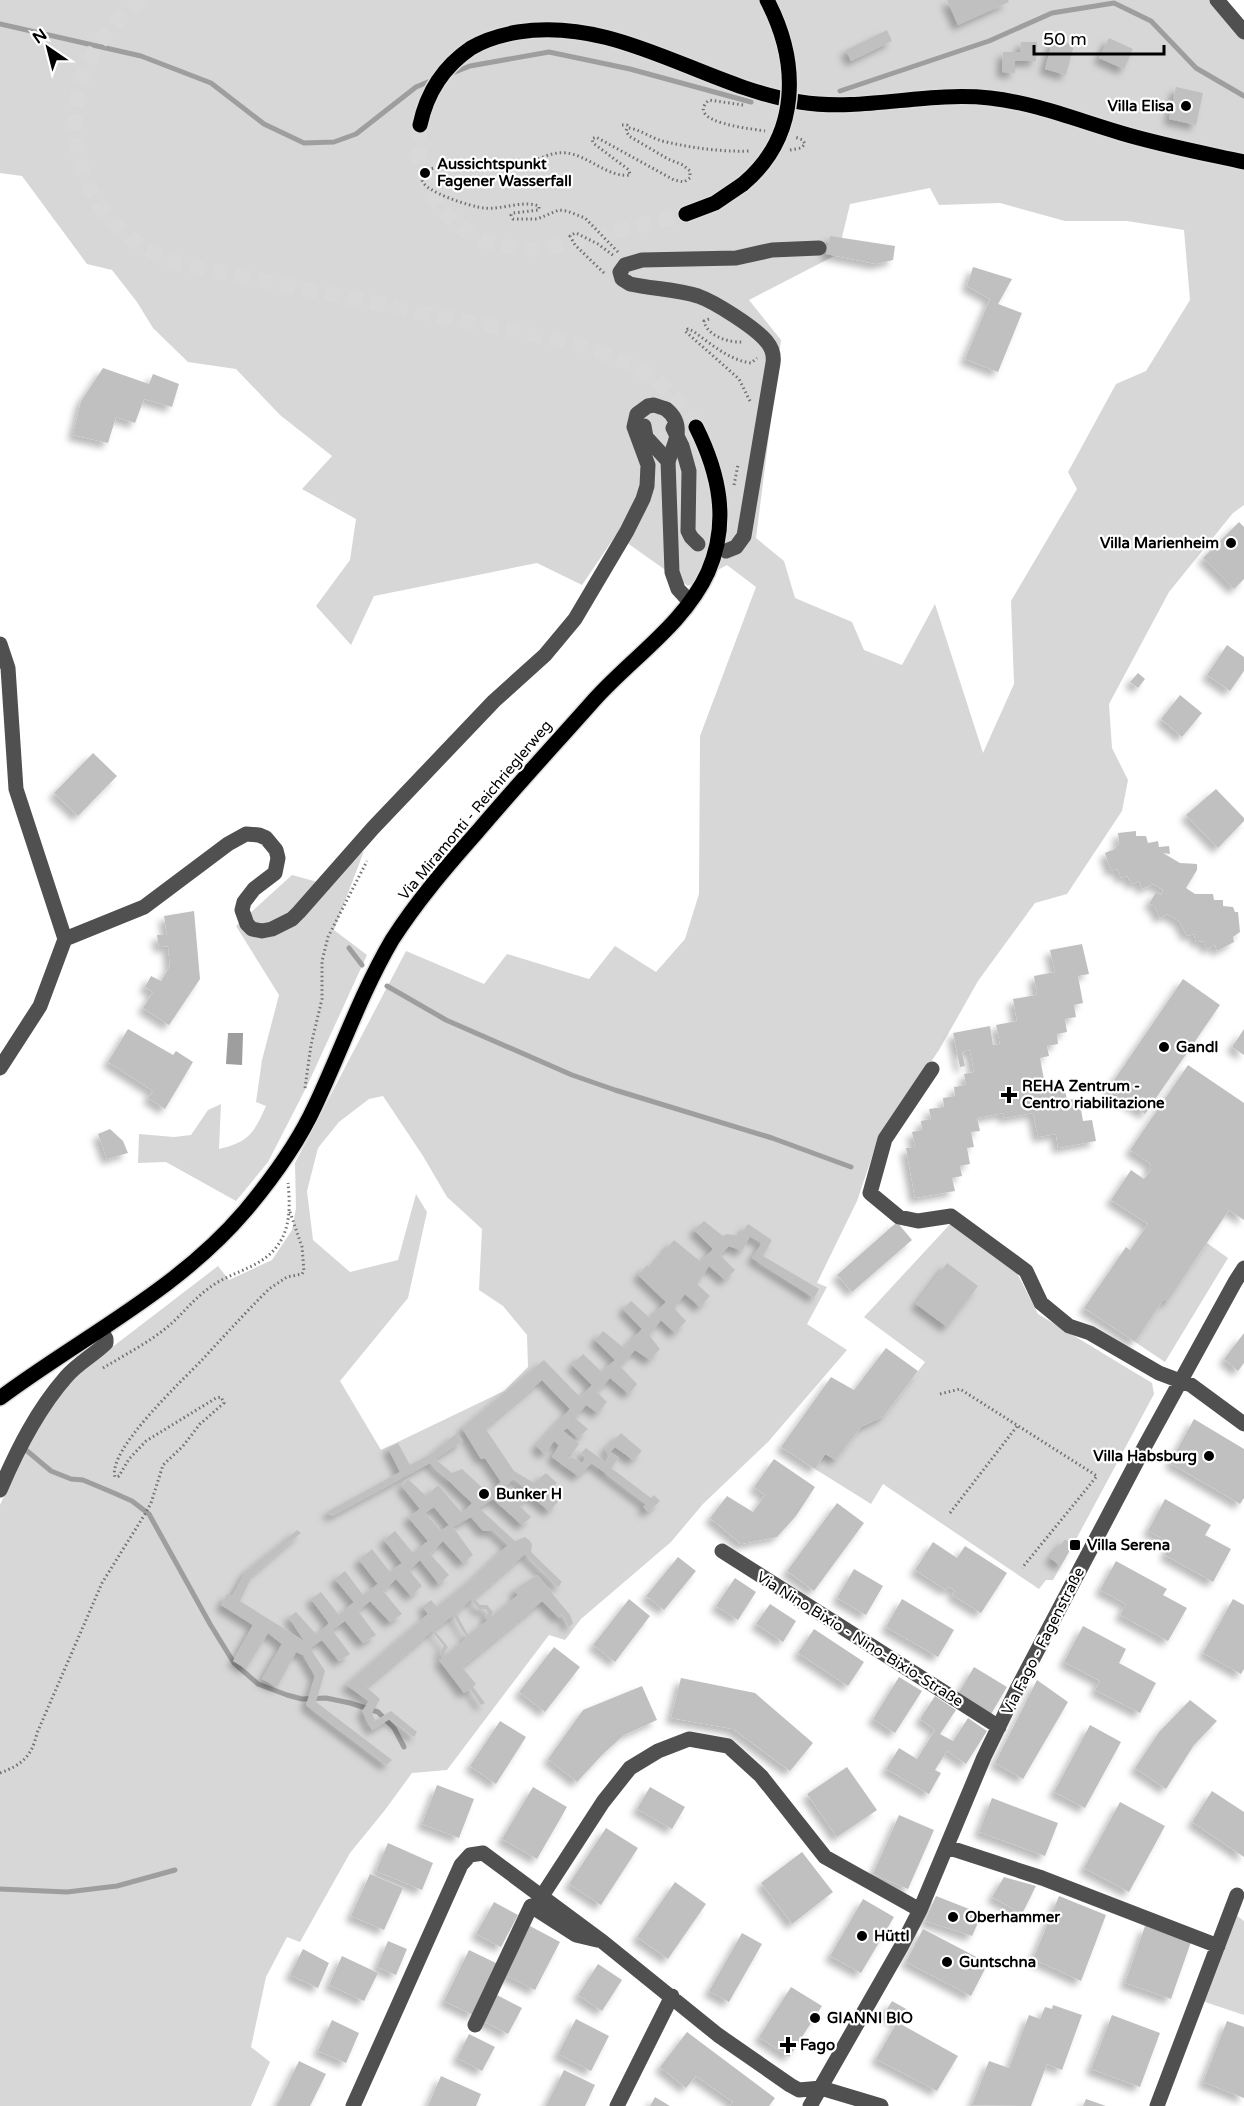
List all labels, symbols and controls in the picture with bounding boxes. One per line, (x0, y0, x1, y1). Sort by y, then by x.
north arrow (18, 18, 78, 78)
scale bar (1034, 18, 1164, 56)
text: N (29, 25, 51, 48)
text: 50 m (1043, 28, 1087, 50)
place label: Villa Elisa (1108, 97, 1174, 115)
marker: Villa Elisa (1179, 99, 1193, 113)
place label: Aussichtspunkt Fagener Wasserfall (437, 155, 572, 191)
marker: Aussichtspunkt Fagener Wasserfall (418, 166, 432, 180)
place label: Villa Marienheim (1100, 534, 1219, 552)
marker: Villa Marienheim (1224, 536, 1238, 550)
street label: Via Miramonti - Reichrieglerweg (395, 717, 555, 903)
place label: Gandl (1176, 1038, 1218, 1056)
marker: Gandl (1157, 1040, 1171, 1054)
place label: REHA Zentrum - Centro riabilitazione (1022, 1077, 1165, 1112)
marker: REHA Zentrum - Centro riabilitazione (1000, 1086, 1018, 1104)
place label: Villa Habsburg (1093, 1447, 1197, 1466)
marker: Villa Habsburg (1202, 1449, 1216, 1463)
place label: Bunker H (496, 1485, 562, 1503)
marker: Bunker H (477, 1487, 491, 1501)
place label: Villa Serena (1087, 1536, 1170, 1554)
marker: Villa Serena (1068, 1538, 1082, 1552)
street label: Via Fago - Fagenstraße (998, 1564, 1088, 1718)
street label: Via Nino Bixio - Nino-Bixio-Straße (753, 1568, 967, 1710)
place label: Oberhammer (965, 1908, 1060, 1926)
marker: Oberhammer (946, 1910, 960, 1924)
place label: Hüttl (874, 1927, 909, 1945)
marker: Hüttl (855, 1929, 869, 1943)
place label: Guntschna (959, 1953, 1036, 1971)
marker: Guntschna (940, 1955, 954, 1969)
place label: GIANNI BIO (827, 2009, 913, 2027)
marker: GIANNI BIO (808, 2011, 822, 2025)
place label: Fago (800, 2036, 835, 2055)
marker: Fago (781, 2038, 795, 2052)

